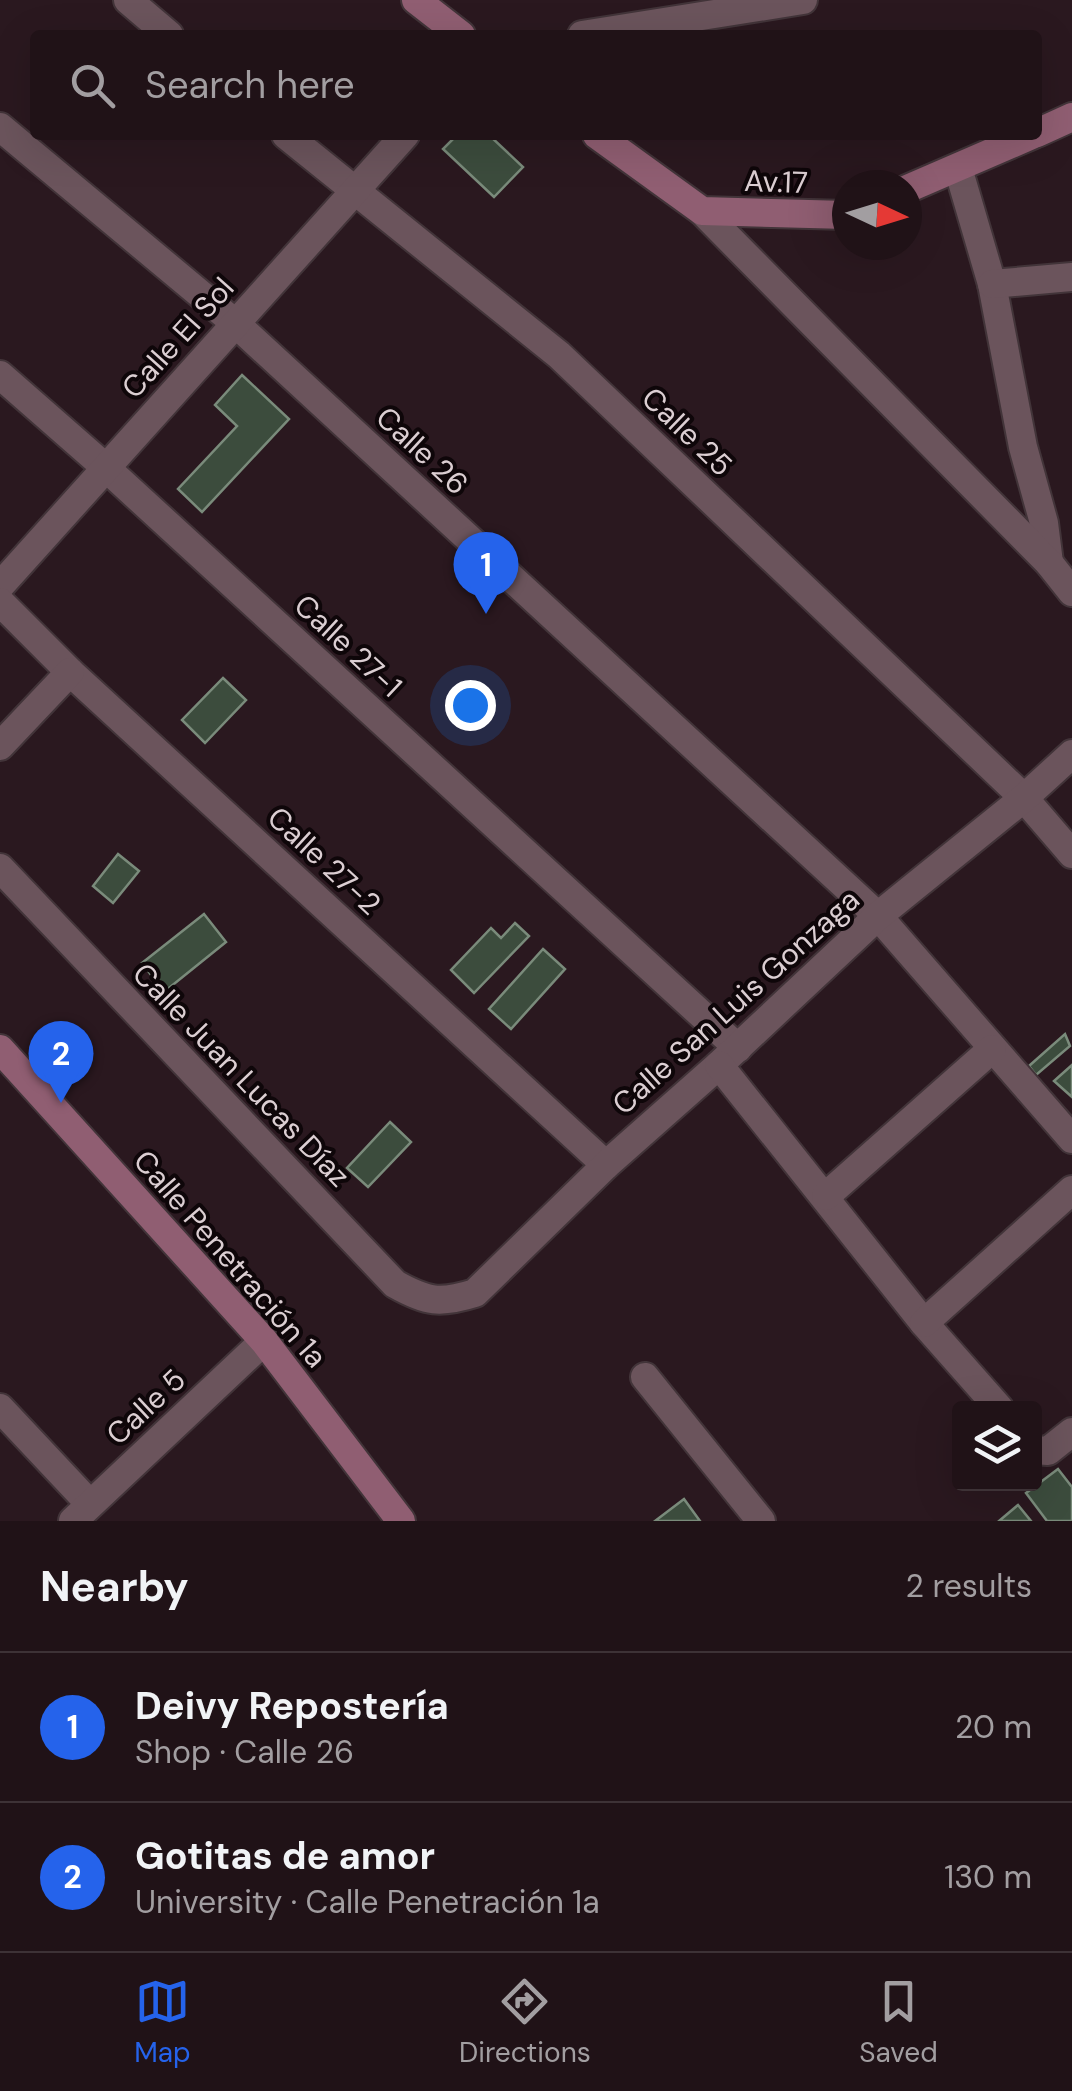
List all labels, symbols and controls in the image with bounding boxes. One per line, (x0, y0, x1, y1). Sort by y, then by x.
search box (30, 30, 1042, 140)
icon: search (65, 58, 120, 113)
text: Search here (145, 60, 355, 110)
street label: Av.17 (744, 161, 808, 202)
north arrow (832, 170, 922, 260)
street label: Calle El Sol (113, 269, 242, 406)
street label: Calle 25 (634, 379, 741, 485)
street label: Calle 26 (368, 398, 477, 503)
pin: 1 (454, 532, 518, 614)
street label: Calle 27-1 (286, 586, 410, 705)
your location (445, 680, 496, 731)
street label: Calle 27-2 (259, 798, 389, 923)
street label: Calle San Luis Gonzaga (604, 880, 867, 1123)
street label: Calle Juan Lucas Díaz (124, 954, 359, 1195)
pin: 2 (28, 1020, 94, 1103)
street label: Calle Penetración 1a (125, 1142, 336, 1376)
street label: Calle 5 (98, 1360, 194, 1453)
map controls (952, 1401, 1042, 1491)
button: layers (952, 1401, 1042, 1491)
text: Nearby (40, 1559, 189, 1614)
text: 2 results (906, 1565, 1032, 1607)
text: Deivy Repostería (135, 1681, 449, 1731)
text: 1 (67, 1706, 78, 1748)
text: 20 m (955, 1706, 1032, 1748)
text: Shop · Calle 26 (135, 1731, 354, 1773)
text: Gotitas de amor (135, 1831, 435, 1881)
text: 2 (63, 1856, 82, 1898)
text: 130 m (944, 1856, 1032, 1898)
text: University · Calle Penetración 1a (135, 1881, 600, 1923)
tab: Map (134, 1974, 191, 2071)
tab: Directions (459, 1974, 591, 2071)
tab: Saved (859, 1974, 938, 2071)

